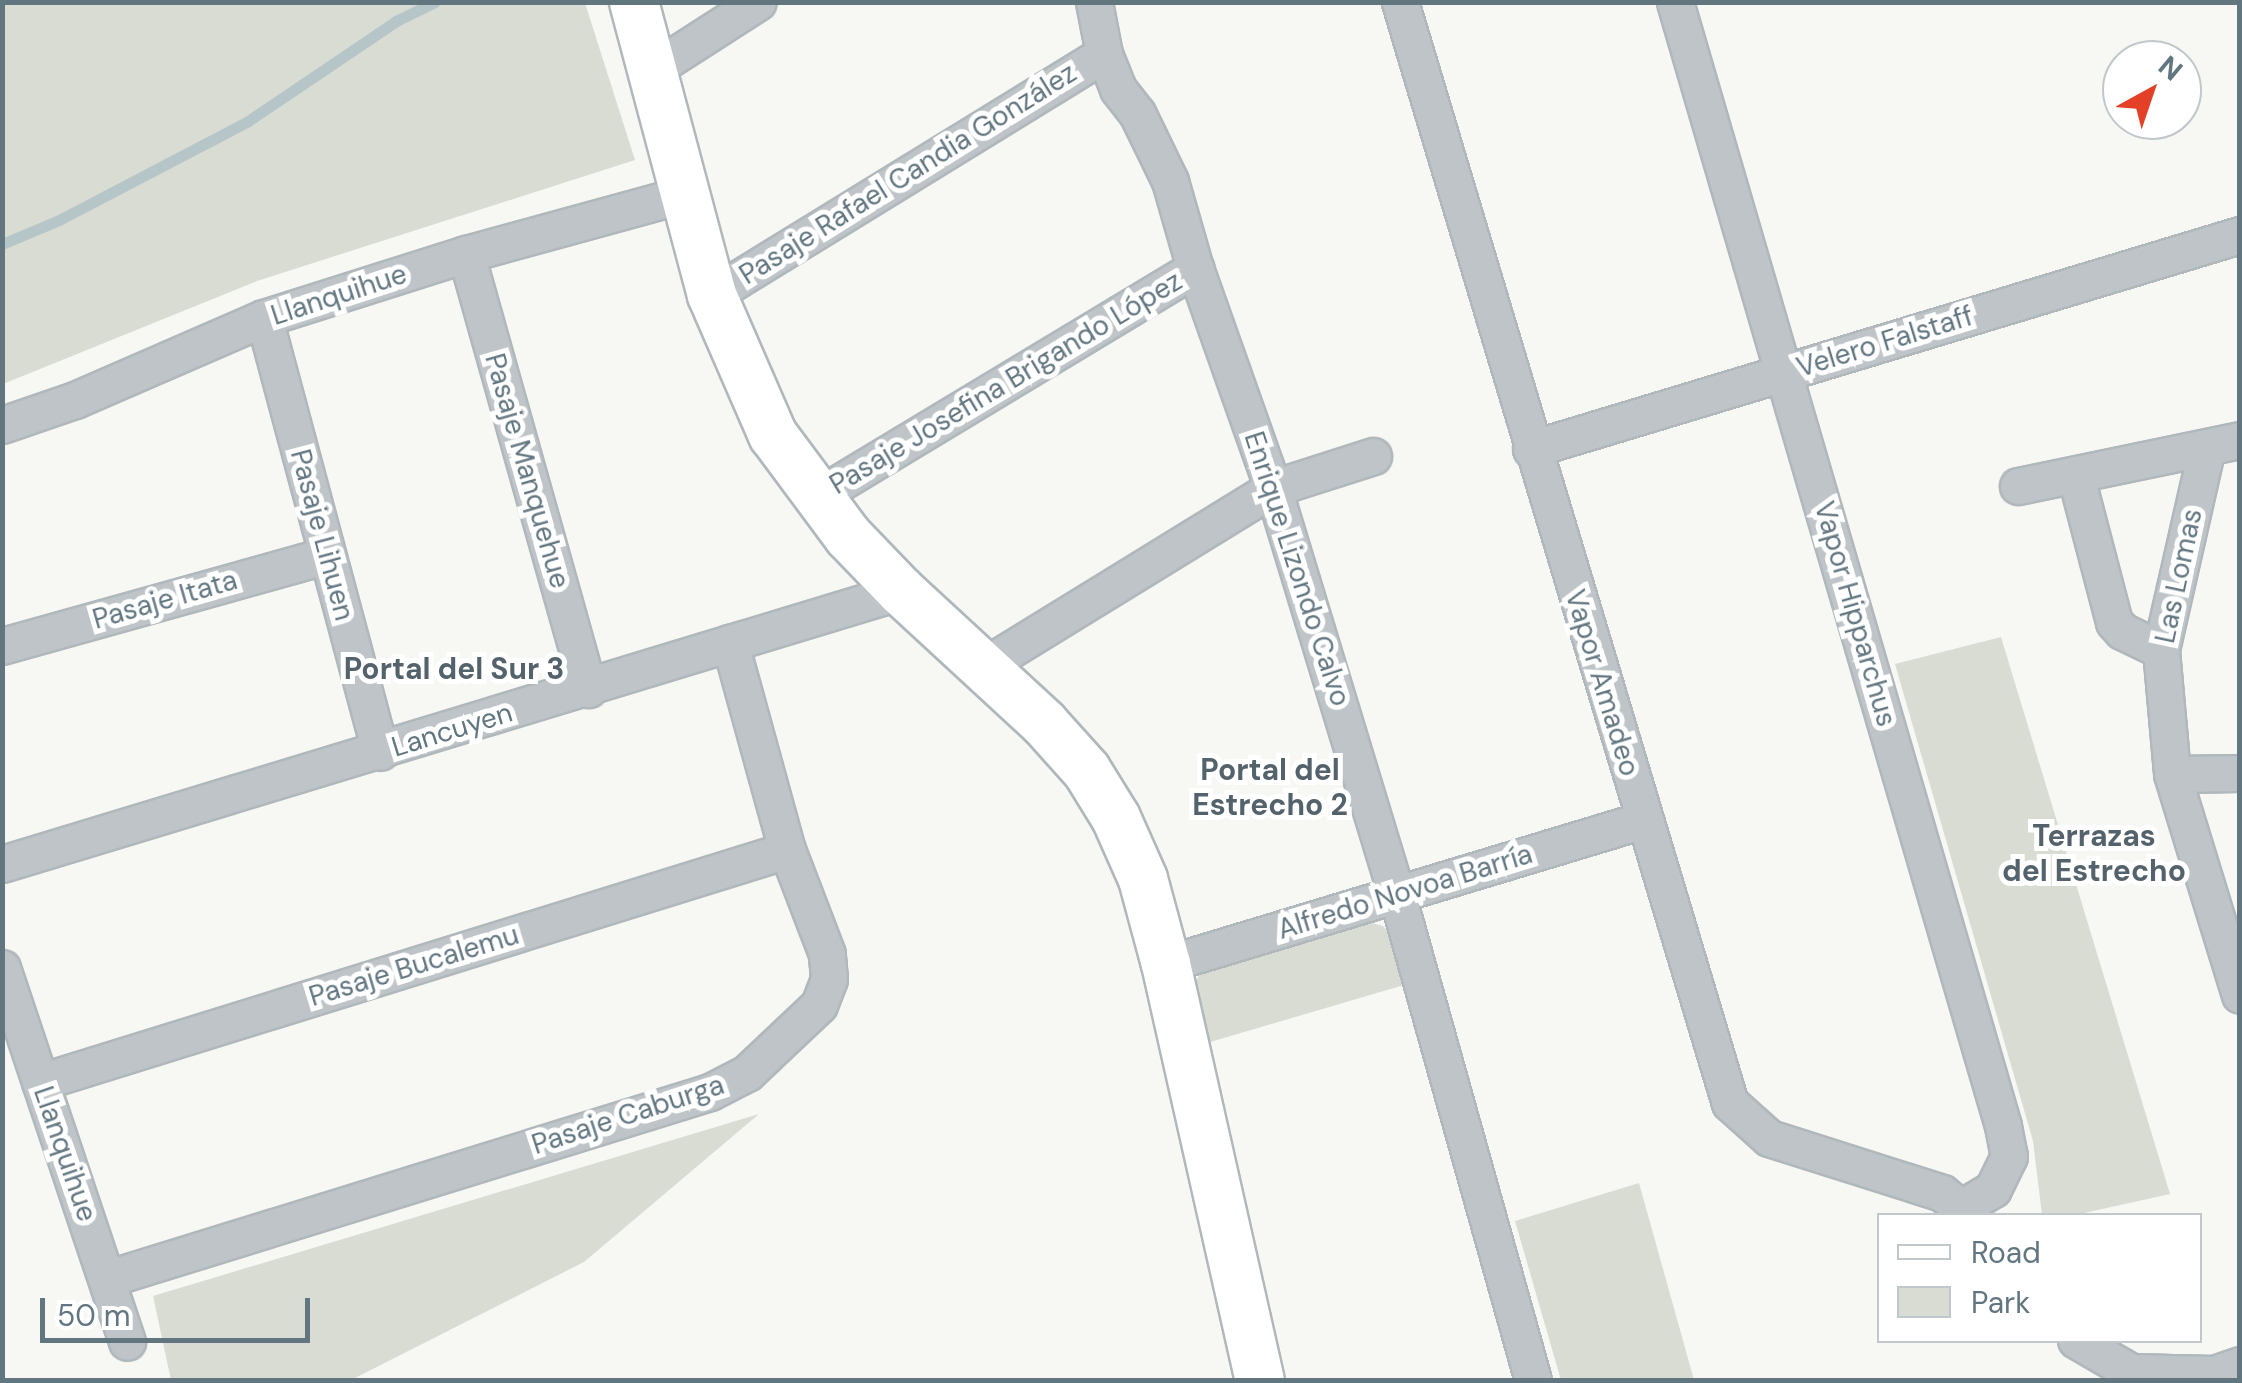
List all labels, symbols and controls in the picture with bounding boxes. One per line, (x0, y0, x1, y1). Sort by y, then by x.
north arrow (2102, 40, 2202, 140)
text: N (2151, 47, 2190, 89)
street label: Pasaje Rafael Candia González (733, 56, 1083, 292)
street label: Llanquihue (267, 257, 411, 333)
street label: Pasaje Josefina Brigando López (824, 264, 1188, 502)
street label: Velero Falstaff (1793, 299, 1977, 385)
street label: Pasaje Manquehue (477, 350, 577, 592)
street label: Enrique Lizondo Calvo (1237, 427, 1357, 711)
street label: Pasaje Lihuen (283, 446, 361, 624)
street label: Vapor Hipparchus (1807, 498, 1903, 730)
street label: Las Lomas (2148, 506, 2210, 646)
street label: Pasaje Itata (89, 563, 241, 637)
street label: Vapor Amadeo (1558, 586, 1646, 780)
district label: Portal del Sur 3 (344, 651, 564, 687)
street label: Lancuyen (388, 696, 516, 764)
district label: Portal del Estrecho 2 (1192, 752, 1348, 822)
district label: Terrazas del Estrecho (2002, 818, 2186, 888)
street label: Alfredo Novoa Barría (1274, 837, 1536, 947)
street label: Pasaje Bucalemu (305, 918, 523, 1014)
street label: Pasaje Caburga (528, 1068, 728, 1162)
street label: Llanquihue (26, 1082, 104, 1226)
legend (1877, 1213, 2202, 1343)
text: Road (1971, 1233, 2041, 1272)
scale bar (45, 1278, 315, 1340)
text: Park (1971, 1283, 2030, 1322)
text: 50 m (57, 1296, 131, 1335)

